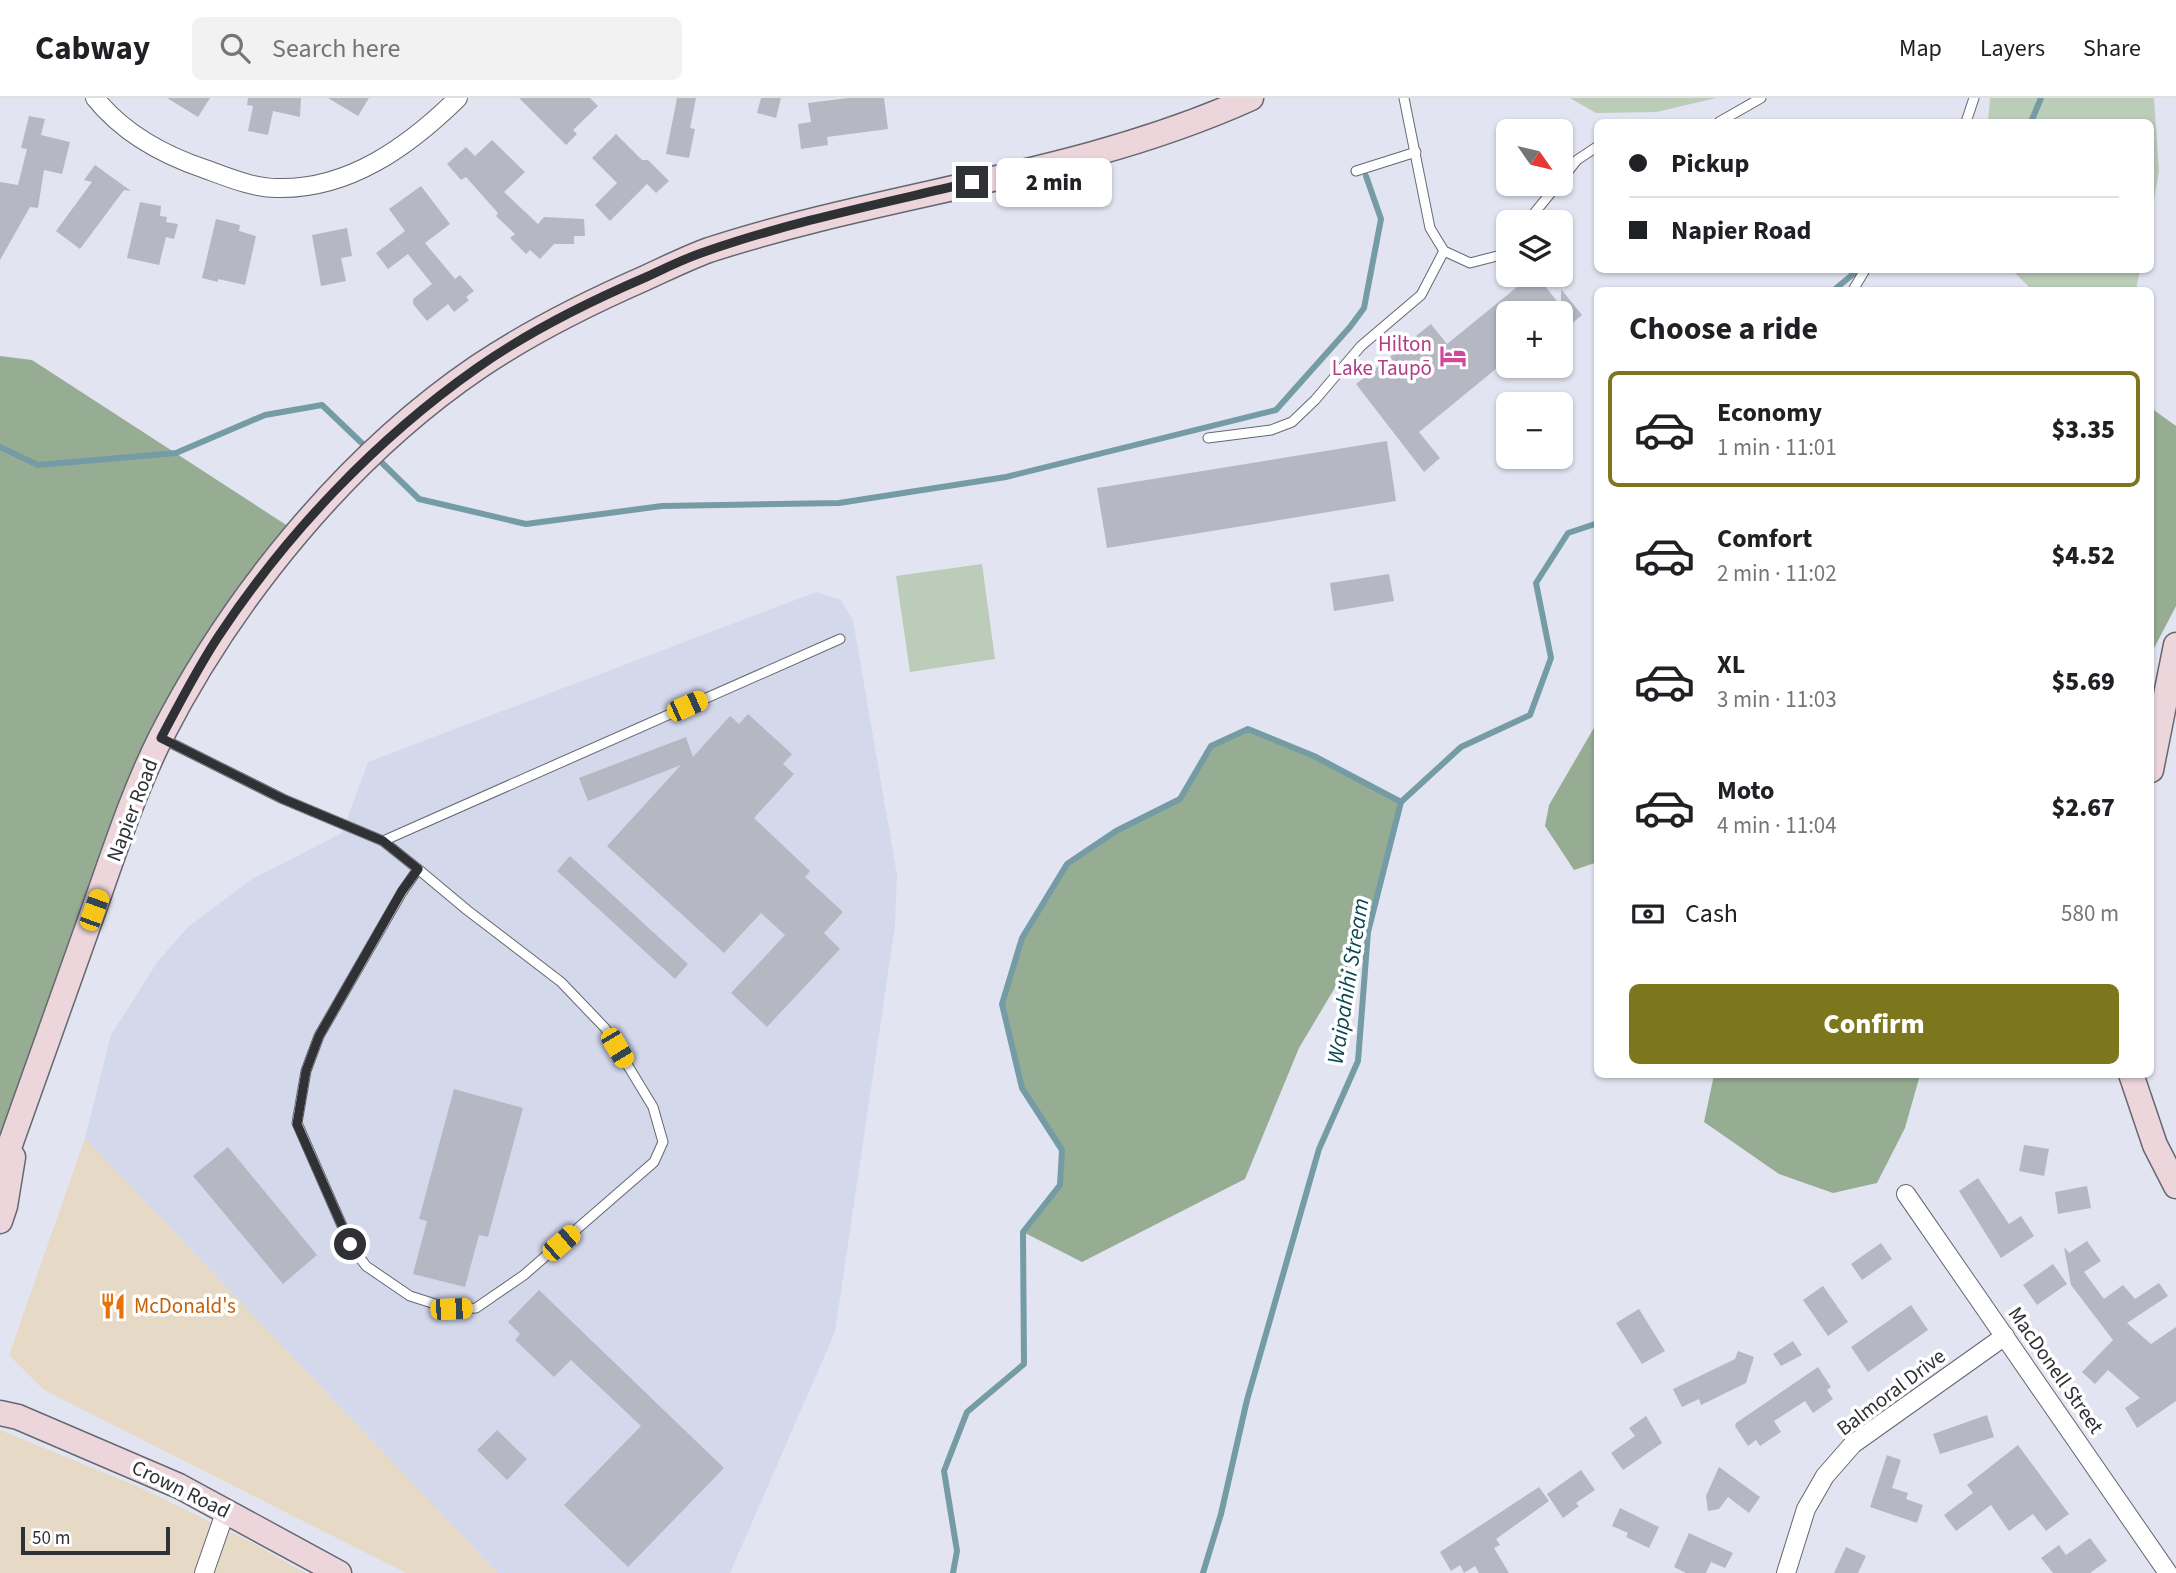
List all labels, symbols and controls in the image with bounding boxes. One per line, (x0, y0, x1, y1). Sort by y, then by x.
search box (192, 17, 682, 80)
text: Cabway (35, 25, 150, 72)
icon: search (216, 29, 254, 67)
text: Search here (272, 30, 400, 67)
text: Map (1899, 31, 1942, 66)
text: Layers (1980, 31, 2045, 66)
text: Share (2083, 31, 2141, 66)
north arrow (1496, 119, 1573, 196)
map controls (1496, 119, 1573, 469)
text: Pickup (1671, 145, 1749, 182)
callout: 2 min (996, 158, 1112, 206)
route end (956, 166, 988, 198)
text: 2 min (1026, 166, 1082, 199)
button: layers (1496, 210, 1573, 287)
text: Napier Road (1671, 212, 1812, 249)
button: + (1496, 301, 1573, 378)
text: Choose a ride (1629, 306, 1818, 352)
place label: Hilton Lake Taupō (1332, 329, 1432, 383)
hotel icon: Hilton Lake Taupō (1438, 341, 1468, 371)
button: − (1496, 392, 1573, 469)
text: Economy (1717, 394, 1822, 431)
icon: car (1633, 398, 1696, 461)
text: $3.35 (2051, 411, 2115, 448)
text: 1 min · 11:01 (1717, 431, 1837, 464)
text: Comfort (1717, 520, 1812, 557)
icon: car (1633, 524, 1696, 587)
text: $4.52 (2051, 537, 2115, 574)
text: 2 min · 11:02 (1717, 557, 1837, 590)
text: XL (1717, 646, 1745, 683)
icon: car (1633, 650, 1696, 713)
text: $5.69 (2051, 663, 2115, 700)
text: 3 min · 11:03 (1717, 683, 1837, 716)
car (664, 688, 711, 724)
street label: Napier Road (99, 754, 165, 866)
text: Moto (1717, 772, 1774, 809)
icon: car (1633, 776, 1696, 839)
text: $2.67 (2051, 789, 2115, 826)
text: 4 min · 11:04 (1717, 809, 1837, 842)
car (77, 887, 112, 933)
icon: cash (1629, 895, 1667, 933)
text: Cash (1685, 895, 1738, 932)
water label: Waipahihi Stream (1319, 896, 1377, 1066)
text: 580 m (2061, 897, 2119, 930)
button: Confirm (1629, 984, 2119, 1064)
car (598, 1025, 637, 1071)
car (539, 1221, 584, 1265)
route start (334, 1228, 366, 1260)
restaurant icon: McDonald's (98, 1291, 128, 1321)
place label: McDonald's (134, 1291, 236, 1321)
car (430, 1298, 473, 1320)
street label: MacDonell Street (2001, 1300, 2111, 1440)
street label: Balmoral Drive (1830, 1341, 1952, 1443)
street label: Crown Road (127, 1452, 235, 1526)
scale bar (21, 1524, 170, 1556)
text: 50 m (32, 1525, 70, 1552)

